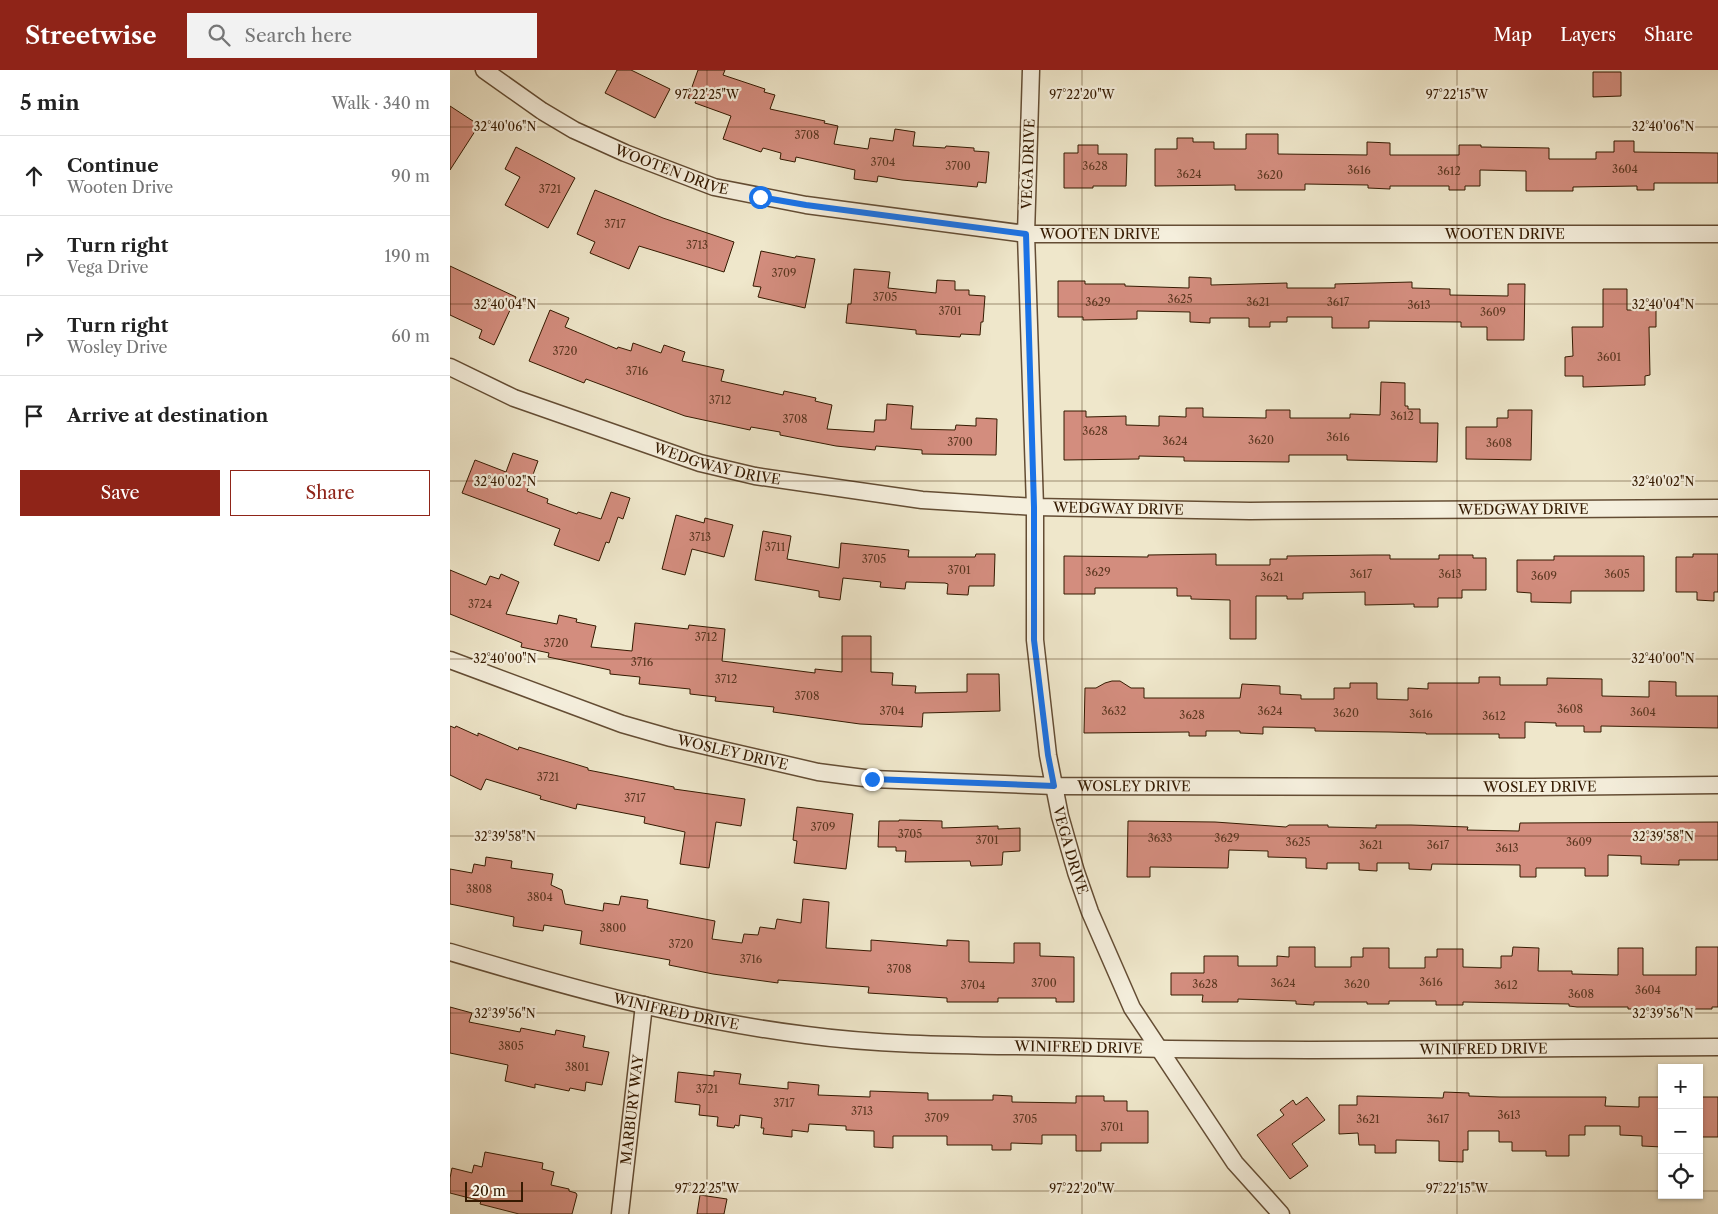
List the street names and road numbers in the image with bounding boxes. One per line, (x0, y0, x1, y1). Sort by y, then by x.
street label: VEGA DRIVE (1017, 118, 1039, 211)
street label: WOOTEN DRIVE (611, 140, 730, 199)
street label: WOOTEN DRIVE (1039, 225, 1160, 243)
street label: WOOTEN DRIVE (1444, 225, 1565, 243)
street label: WEDGWAY DRIVE (650, 438, 782, 489)
street label: WEDGWAY DRIVE (1052, 498, 1184, 519)
street label: WEDGWAY DRIVE (1457, 500, 1589, 519)
street label: WOSLEY DRIVE (675, 731, 790, 774)
street label: WOSLEY DRIVE (1076, 777, 1191, 795)
street label: WOSLEY DRIVE (1482, 777, 1597, 796)
street label: VEGA DRIVE (1049, 804, 1092, 897)
street label: WINIFRED DRIVE (611, 989, 740, 1034)
street label: WINIFRED DRIVE (1014, 1037, 1143, 1058)
street label: WINIFRED DRIVE (1418, 1039, 1548, 1058)
street label: MARBURY WAY (617, 1052, 647, 1166)

